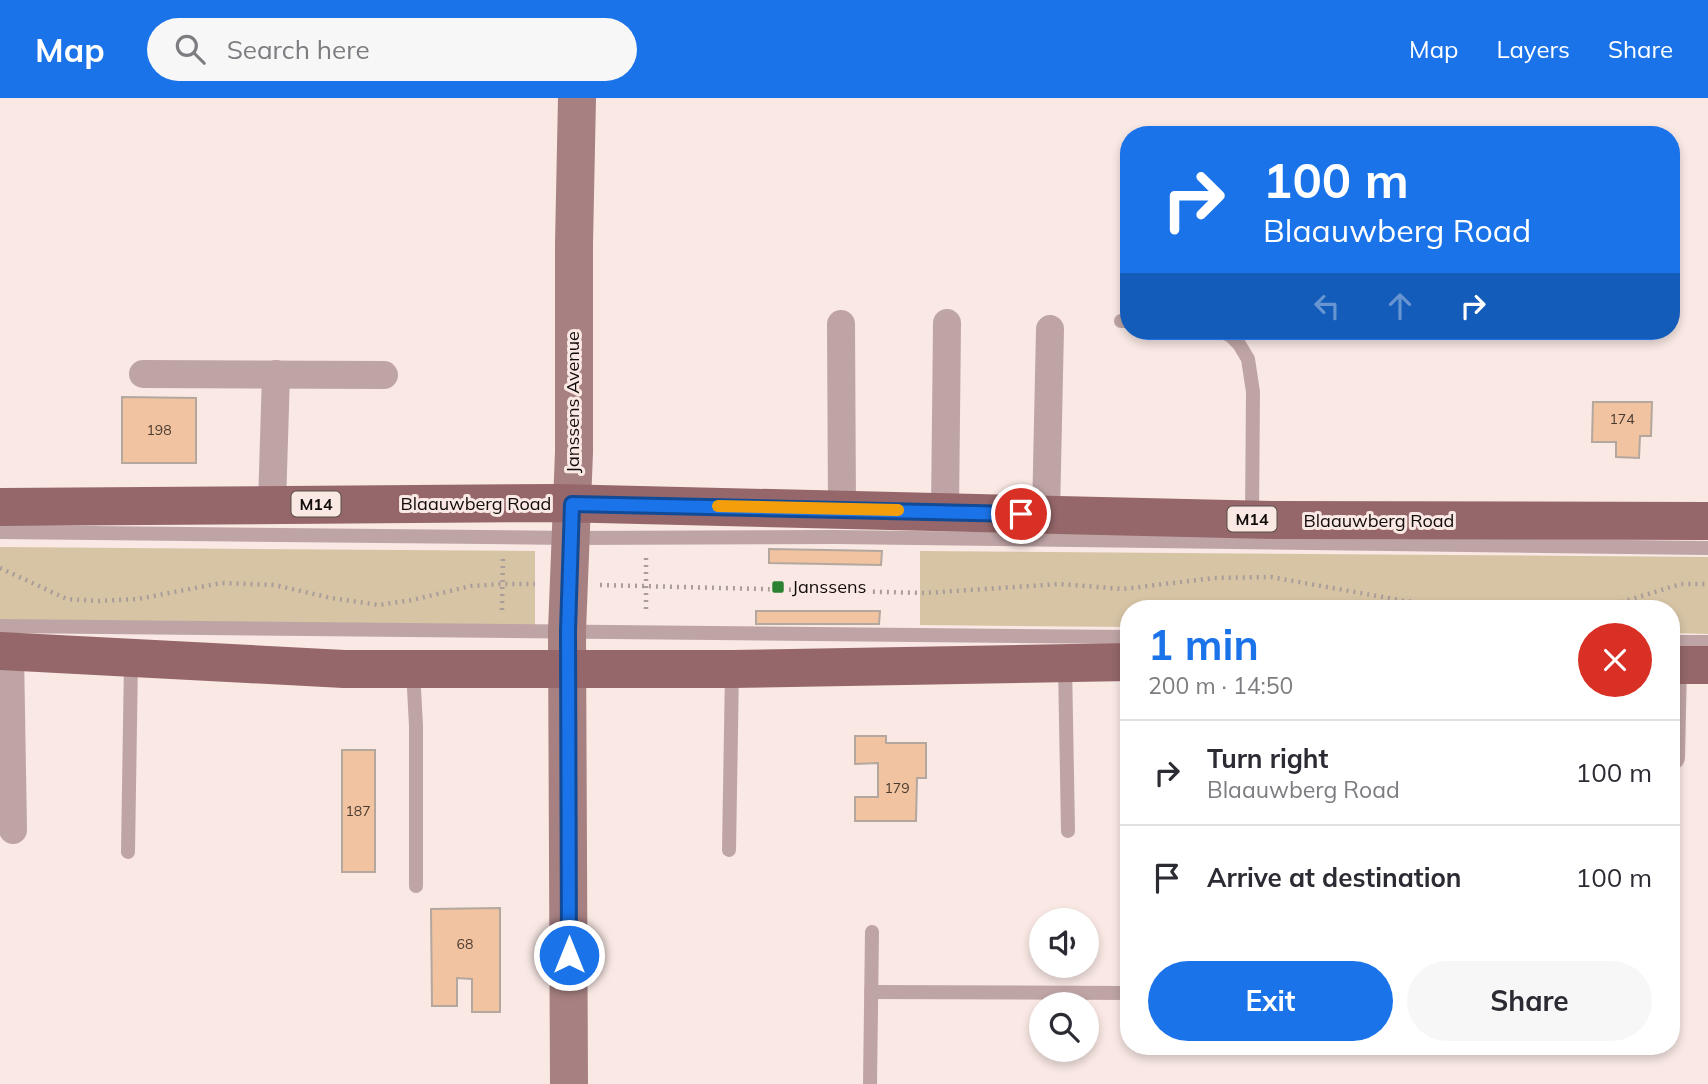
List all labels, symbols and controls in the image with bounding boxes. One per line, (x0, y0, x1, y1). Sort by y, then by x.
search box (147, 18, 637, 81)
text: Map (35, 29, 105, 70)
icon: search (171, 30, 209, 68)
text: Search here (227, 33, 370, 66)
text: Map (1409, 34, 1458, 64)
text: Layers (1496, 34, 1570, 64)
text: Share (1608, 34, 1673, 64)
text: 100 m (1263, 149, 1409, 210)
icon: right (1148, 154, 1239, 245)
text: Blaauwberg Road (1263, 210, 1531, 250)
icon: left (1308, 287, 1346, 325)
icon: ahead (1381, 287, 1419, 325)
icon: right (1454, 287, 1492, 325)
street label: Janssens Avenue (561, 331, 584, 473)
house number: 174 (1609, 410, 1635, 428)
house number: 198 (146, 421, 172, 439)
pin (991, 484, 1051, 544)
road number: M14 (292, 492, 340, 516)
street label: Blaauwberg Road (401, 492, 551, 515)
icon: arrive (1002, 495, 1040, 533)
road number: M14 (1228, 506, 1276, 532)
street label: Blaauwberg Road (1304, 509, 1454, 532)
place label: Janssens (792, 575, 866, 598)
marker: Janssens (770, 579, 786, 595)
text: 1 min (1148, 618, 1259, 671)
button: close (1578, 623, 1652, 697)
text: 200 m · 14:50 (1148, 671, 1293, 700)
text: Turn right (1207, 742, 1328, 775)
icon: right (1148, 754, 1186, 792)
text: 100 m (1576, 756, 1652, 789)
text: Blaauwberg Road (1207, 775, 1400, 804)
house number: 179 (884, 779, 910, 797)
house number: 187 (345, 802, 371, 820)
icon: arrive (1148, 859, 1186, 897)
text: Arrive at destination (1207, 861, 1462, 894)
text: 100 m (1576, 861, 1652, 894)
map controls (1029, 908, 1099, 1062)
button: sound (1029, 908, 1099, 978)
position arrow (532, 918, 606, 992)
house number: 68 (457, 935, 473, 953)
button: Exit (1148, 961, 1393, 1041)
button: Share (1407, 961, 1652, 1041)
button: search (1029, 992, 1099, 1062)

